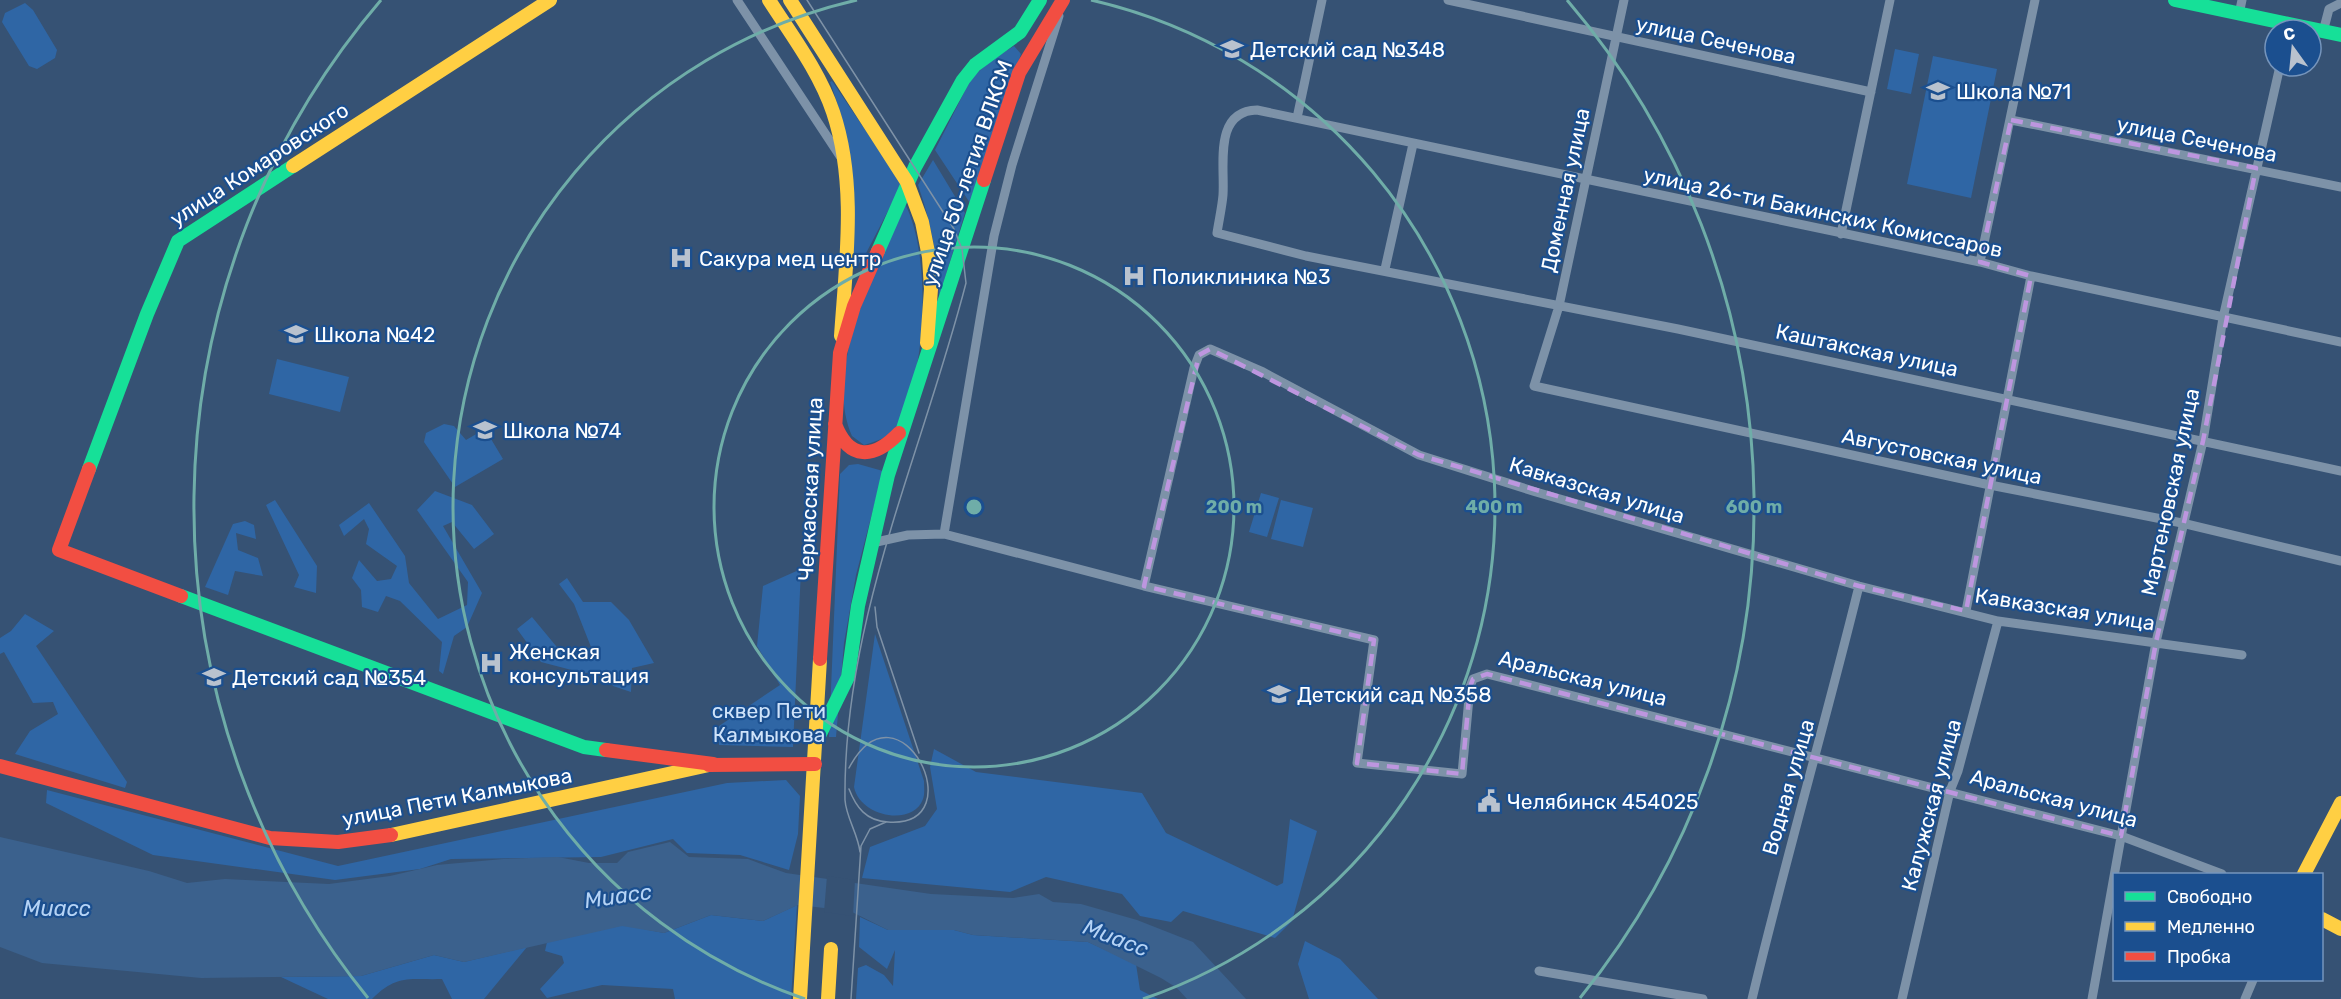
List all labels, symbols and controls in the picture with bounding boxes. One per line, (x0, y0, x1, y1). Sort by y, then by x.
street label: улица Сеченова (1634, 11, 1798, 69)
north arrow (2263, 18, 2323, 78)
text: С (2281, 23, 2297, 45)
school or university icon: Детский сад №348 (1219, 36, 1245, 62)
place label: Детский сад №348 (1250, 37, 1445, 62)
street label: улица 50-летия ВЛКСМ (917, 57, 1017, 289)
school or university icon: Школа №71 (1925, 78, 1951, 104)
place label: Школа №71 (1956, 79, 2071, 104)
street label: улица Комаровского (165, 97, 353, 231)
street label: Доменная улица (1535, 106, 1595, 274)
street label: улица Сеченова (2115, 111, 2279, 167)
street label: улица 26-ти Бакинских Комиссаров (1641, 162, 2005, 262)
hospital icon: Сакура мед центр (668, 245, 694, 271)
place label: Сакура мед центр (699, 246, 881, 271)
hospital icon: Поликлиника №3 (1121, 263, 1147, 289)
place label: Поликлиника №3 (1152, 264, 1331, 289)
street label: Каштакская улица (1773, 318, 1961, 382)
school or university icon: Школа №42 (283, 321, 309, 347)
place label: Школа №42 (314, 322, 435, 347)
street label: Мартеновская улица (2136, 386, 2204, 598)
street label: Черкасская улица (793, 397, 827, 581)
school or university icon: Школа №74 (472, 417, 498, 443)
place label: Школа №74 (503, 418, 622, 443)
street label: Августовская улица (1840, 423, 2044, 489)
street label: Кавказская улица (1506, 451, 1688, 529)
text: 200 m (1206, 496, 1262, 518)
text: 400 m (1465, 496, 1523, 518)
text: 600 m (1726, 496, 1782, 518)
centre of rings (964, 497, 984, 517)
street label: Кавказская улица (1973, 582, 2157, 636)
place label: Женская консультация (509, 639, 649, 688)
street label: Аральская улица (1496, 645, 1670, 711)
hospital icon: Женская консультация (478, 650, 504, 676)
school or university icon: Детский сад №354 (201, 664, 227, 690)
place label: Детский сад №354 (232, 665, 426, 690)
school or university icon: Детский сад №358 (1266, 681, 1292, 707)
place label: Детский сад №358 (1297, 682, 1492, 707)
park label: сквер Пети Калмыкова (712, 698, 826, 747)
street label: Водная улица (1757, 716, 1819, 858)
street label: Калужская улица (1896, 716, 1966, 894)
street label: улица Пети Калмыкова (340, 762, 574, 832)
street label: Аральская улица (1968, 764, 2140, 832)
public building icon: Челябинск 454025 (1476, 788, 1502, 814)
place label: Челябинск 454025 (1507, 789, 1699, 814)
legend (2113, 873, 2323, 981)
water label: Миасс (582, 878, 654, 914)
text: Свободно (2167, 886, 2252, 908)
water label: Миасс (23, 895, 91, 922)
water label: Миасс (1079, 913, 1153, 963)
text: Медленно (2167, 916, 2255, 938)
text: Пробка (2167, 946, 2231, 968)

